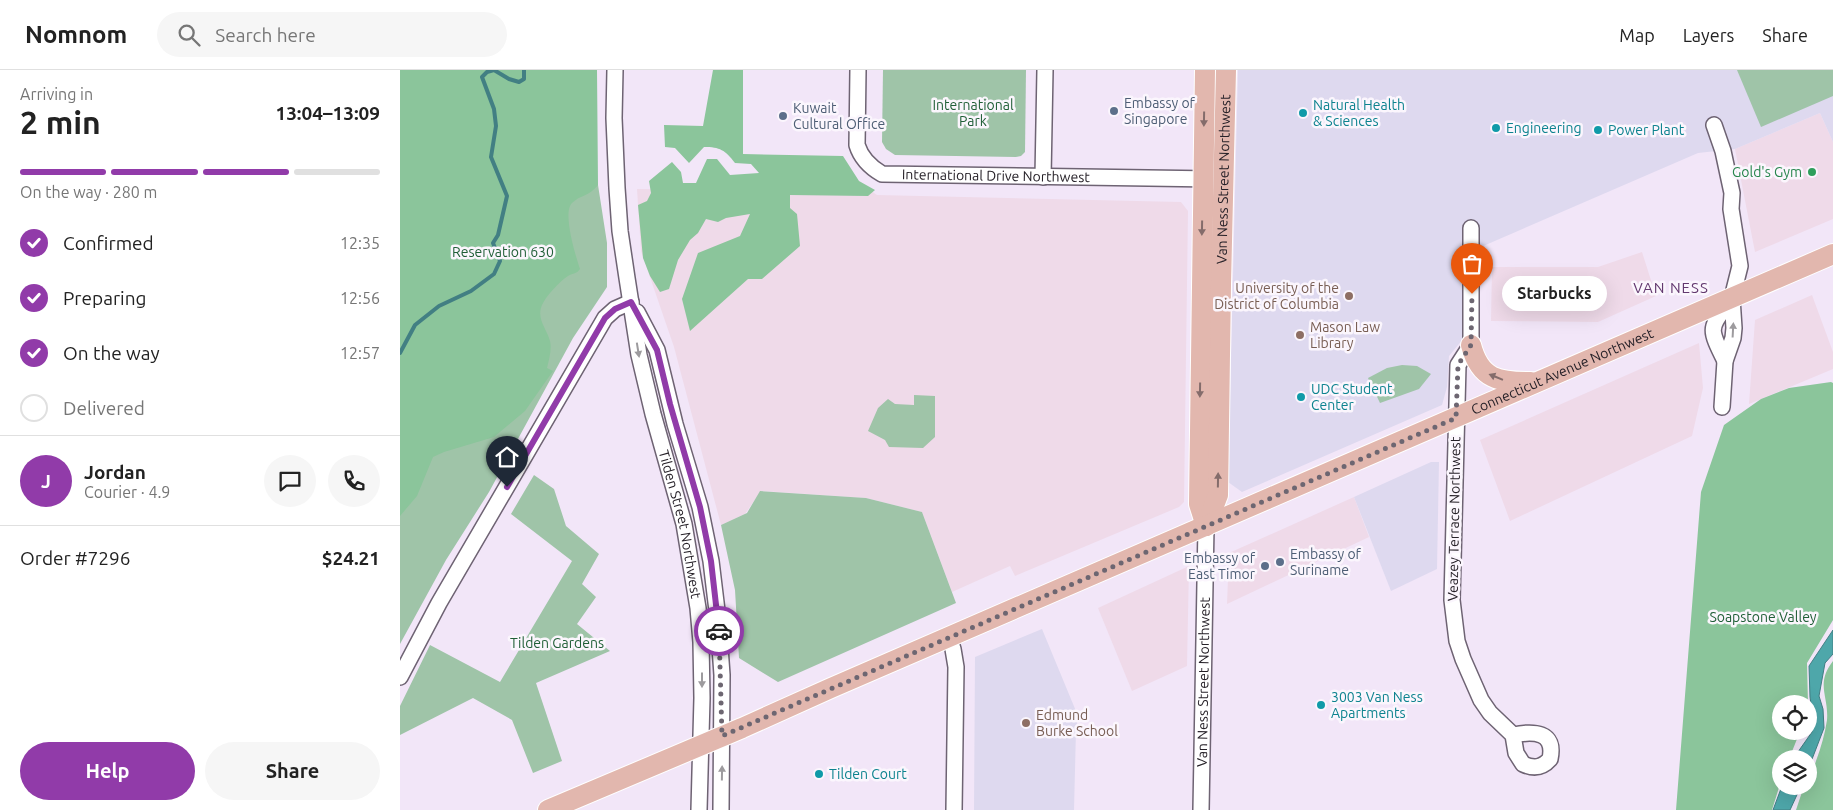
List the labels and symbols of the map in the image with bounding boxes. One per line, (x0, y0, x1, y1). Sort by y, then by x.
street label: Van Ness Street Northwest (1213, 94, 1233, 264)
place label: Embassy of Singapore (1124, 95, 1196, 127)
park label: International Park (932, 97, 1014, 129)
place label: Natural Health & Sciences (1313, 97, 1405, 129)
place label: Kuwait Cultural Office (793, 100, 885, 132)
marker: Embassy of Singapore (1108, 105, 1120, 117)
marker: Natural Health & Sciences (1297, 107, 1309, 119)
marker: Kuwait Cultural Office (777, 110, 789, 122)
one-way arrow (1200, 111, 1208, 127)
place label: Engineering (1506, 120, 1582, 136)
marker: Engineering (1490, 122, 1502, 134)
place label: Power Plant (1608, 122, 1685, 138)
marker: Power Plant (1592, 124, 1604, 136)
place label: Gold's Gym (1732, 164, 1802, 180)
street label: International Drive Northwest (902, 166, 1090, 185)
marker: Gold's Gym (1806, 166, 1818, 178)
one-way arrow (1198, 220, 1206, 236)
pin (1451, 243, 1493, 294)
park label: Reservation 630 (452, 244, 554, 260)
callout: Starbucks (1502, 276, 1607, 312)
district label: VAN NESS (1633, 279, 1709, 296)
place label: University of the District of Columbia (1214, 280, 1339, 312)
marker: University of the District of Columbia (1343, 290, 1355, 302)
place label: Mason Law Library (1310, 319, 1380, 351)
one-way arrow (1729, 322, 1737, 338)
street label: Connecticut Avenue Northwest (1469, 325, 1656, 418)
marker: Mason Law Library (1294, 329, 1306, 341)
one-way arrow (635, 342, 643, 358)
one-way arrow (1489, 373, 1503, 381)
place label: UDC Student Center (1311, 381, 1393, 413)
one-way arrow (1196, 383, 1204, 399)
marker: UDC Student Center (1295, 391, 1307, 403)
pin (486, 436, 528, 487)
street label: Veazey Terrace Northwest (1445, 436, 1463, 601)
street label: Tilden Street Northwest (656, 448, 704, 600)
one-way arrow (1214, 471, 1222, 487)
place label: Embassy of Suriname (1290, 546, 1362, 578)
place label: Embassy of East Timor (1184, 550, 1256, 582)
marker: Embassy of Suriname (1274, 556, 1286, 568)
marker: Embassy of East Timor (1259, 560, 1271, 572)
street label: Van Ness Street Northwest (1194, 597, 1213, 767)
courier (694, 606, 744, 656)
park label: Soapstone Valley (1709, 609, 1817, 625)
park label: Tilden Gardens (510, 635, 604, 651)
one-way arrow (698, 672, 706, 688)
place label: 3003 Van Ness Apartments (1331, 689, 1423, 721)
marker: 3003 Van Ness Apartments (1315, 699, 1327, 711)
place label: Edmund Burke School (1036, 707, 1118, 739)
marker: Edmund Burke School (1020, 717, 1032, 729)
one-way arrow (718, 765, 726, 781)
place label: Tilden Court (829, 766, 907, 782)
marker: Tilden Court (813, 768, 825, 780)

